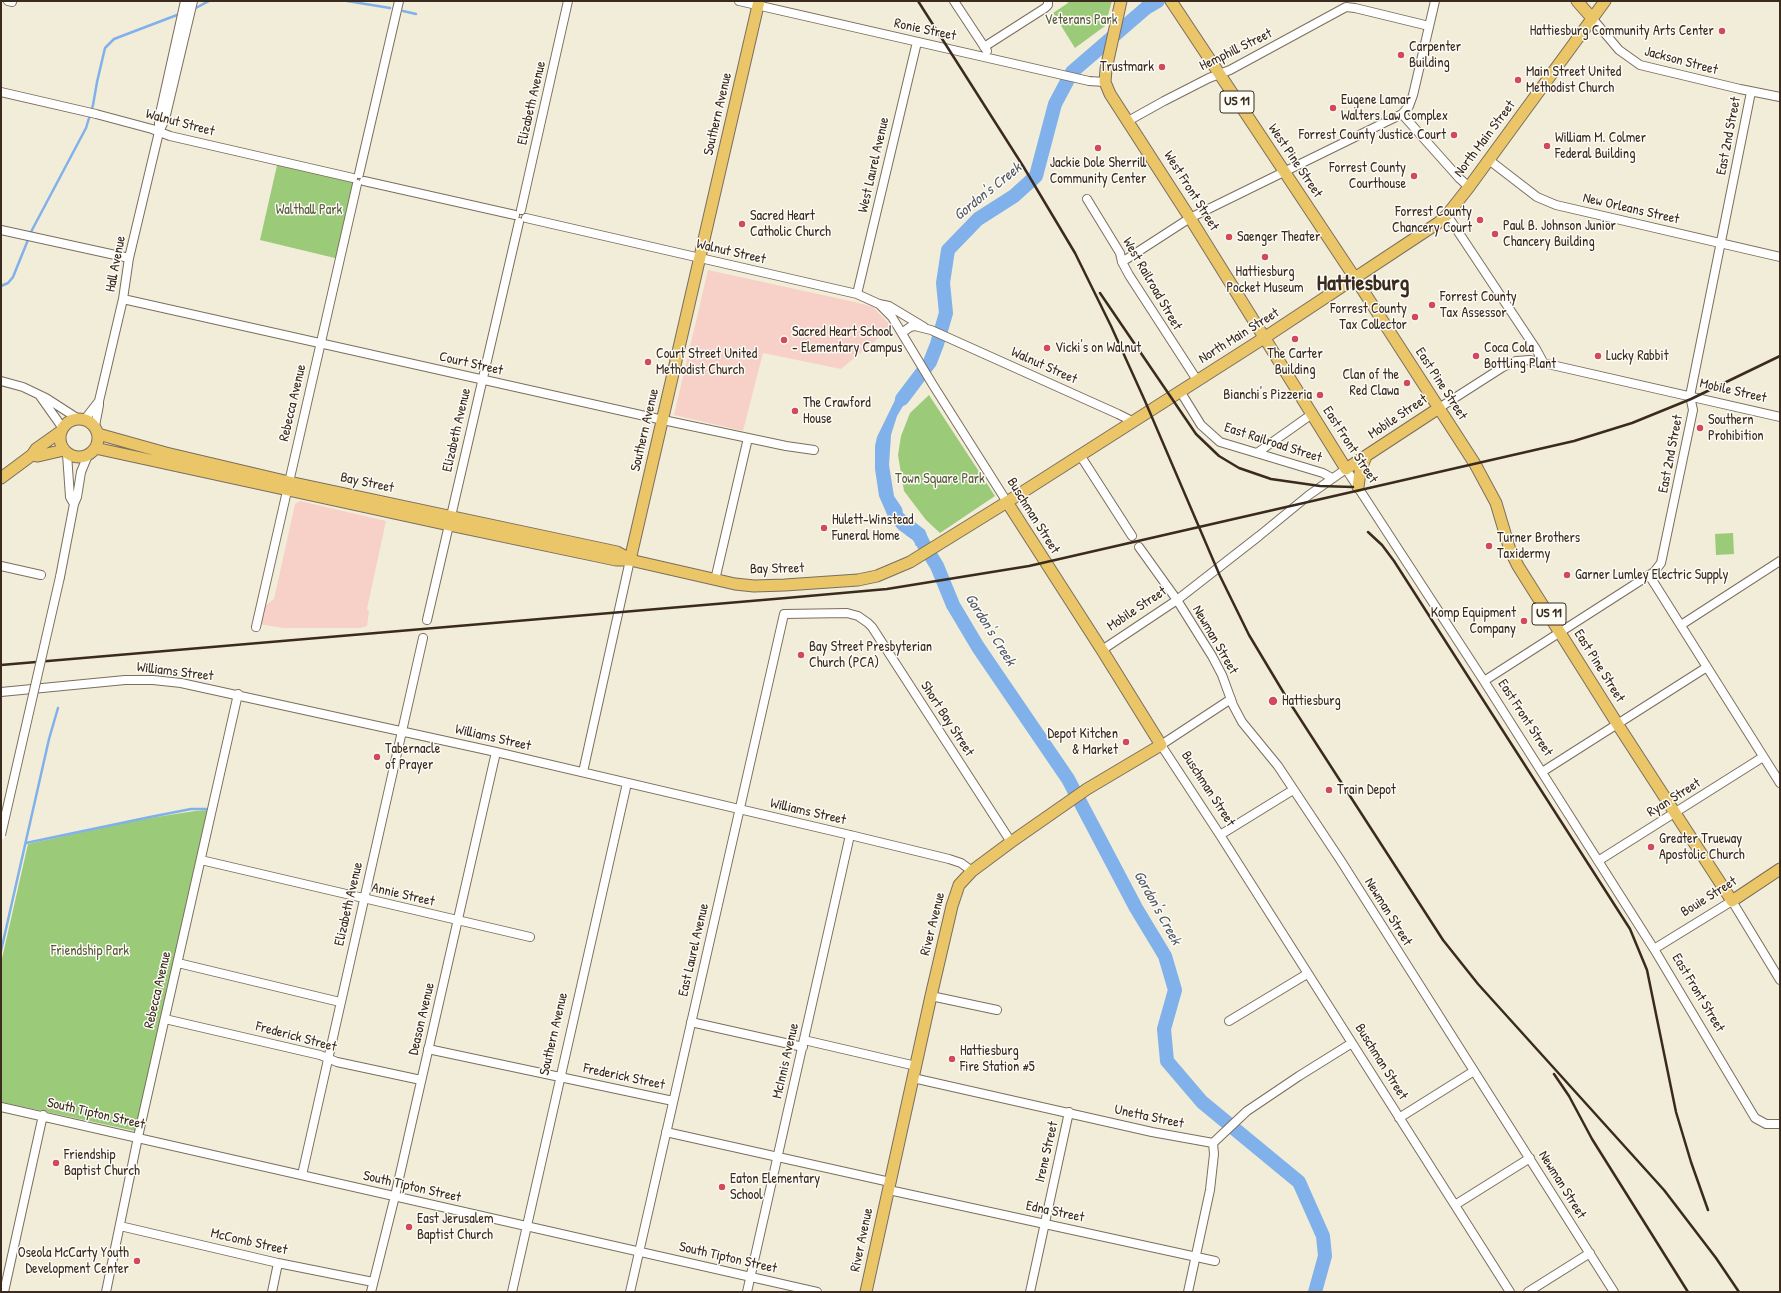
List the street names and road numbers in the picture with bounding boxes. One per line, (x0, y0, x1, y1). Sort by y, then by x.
street label: Ronie Street (893, 15, 957, 45)
street label: Hemphill Street (1197, 25, 1275, 75)
street label: Jackson Street (1643, 43, 1719, 79)
street label: Elizabeth Avenue (514, 60, 550, 146)
street label: Southern Avenue (700, 71, 736, 157)
road number: US 11 (1220, 91, 1254, 113)
street label: East 2nd Street (1713, 95, 1745, 177)
street label: North Main Street (1451, 97, 1519, 181)
street label: Walnut Street (144, 106, 216, 140)
street label: West Laurel Avenue (855, 116, 893, 214)
street label: West Pine Street (1264, 121, 1326, 201)
street label: West Front Street (1160, 148, 1222, 234)
street label: New Orleans Street (1581, 190, 1681, 228)
street label: Hall Avenue (102, 235, 130, 293)
street label: West Railroad Street (1119, 235, 1185, 333)
street label: Walnut Street (695, 236, 767, 268)
street label: North Main Street (1196, 305, 1282, 367)
street label: Walnut Street (1008, 344, 1080, 388)
street label: East Pine Street (1411, 345, 1471, 423)
street label: Court Street (437, 349, 505, 379)
street label: Rebecca Avenue (276, 363, 310, 443)
street label: Mobile Street (1698, 375, 1768, 407)
street label: Elizabeth Avenue (439, 387, 475, 473)
street label: Southern Avenue (627, 387, 663, 473)
street label: Mobile Street (1365, 391, 1431, 443)
street label: East Front Street (1319, 403, 1381, 487)
street label: East 2nd Street (1655, 413, 1687, 495)
street label: East Railroad Street (1222, 419, 1324, 467)
street label: Bay Street (339, 469, 395, 497)
street label: Buschman Street (1003, 475, 1063, 557)
street label: Bay Street (750, 560, 804, 578)
street label: Mobile Street (1104, 583, 1170, 635)
street label: Newman Street (1189, 603, 1241, 677)
road number: US 11 (1532, 603, 1566, 625)
street label: East Pine Street (1570, 626, 1628, 706)
street label: Williams Street (136, 659, 214, 685)
street label: East Front Street (1494, 676, 1556, 760)
street label: Short Bay Street (917, 678, 977, 760)
street label: Williams Street (454, 721, 532, 755)
street label: Buschman Street (1177, 748, 1239, 830)
street label: Ryan Street (1644, 775, 1704, 821)
street label: Williams Street (769, 795, 847, 829)
street label: Elizabeth Avenue (331, 861, 367, 947)
street label: Bouie Street (1678, 873, 1740, 921)
street label: Newman Street (1361, 875, 1415, 949)
street label: Annie Street (370, 880, 436, 910)
street label: River Avenue (917, 891, 949, 957)
street label: East Laurel Avenue (675, 902, 713, 998)
street label: Rebecca Avenue (141, 950, 175, 1030)
street label: East Front Street (1668, 951, 1728, 1035)
street label: Deason Avenue (406, 981, 438, 1057)
street label: Southern Avenue (536, 991, 572, 1077)
street label: Frederick Street (254, 1018, 338, 1056)
street label: Buschman Street (1351, 1021, 1411, 1103)
street label: McInnis Avenue (769, 1022, 803, 1100)
street label: Frederick Street (582, 1060, 666, 1094)
street label: South Tipton Street (45, 1095, 147, 1133)
street label: Unetta Street (1113, 1101, 1185, 1133)
street label: Irene Street (1032, 1120, 1062, 1184)
street label: Newman Street (1535, 1148, 1589, 1222)
street label: South Tipton Street (361, 1168, 463, 1206)
street label: Edna Street (1024, 1198, 1086, 1226)
street label: River Avenue (847, 1207, 877, 1273)
street label: McComb Street (209, 1225, 289, 1259)
street label: South Tipton Street (677, 1239, 779, 1277)

